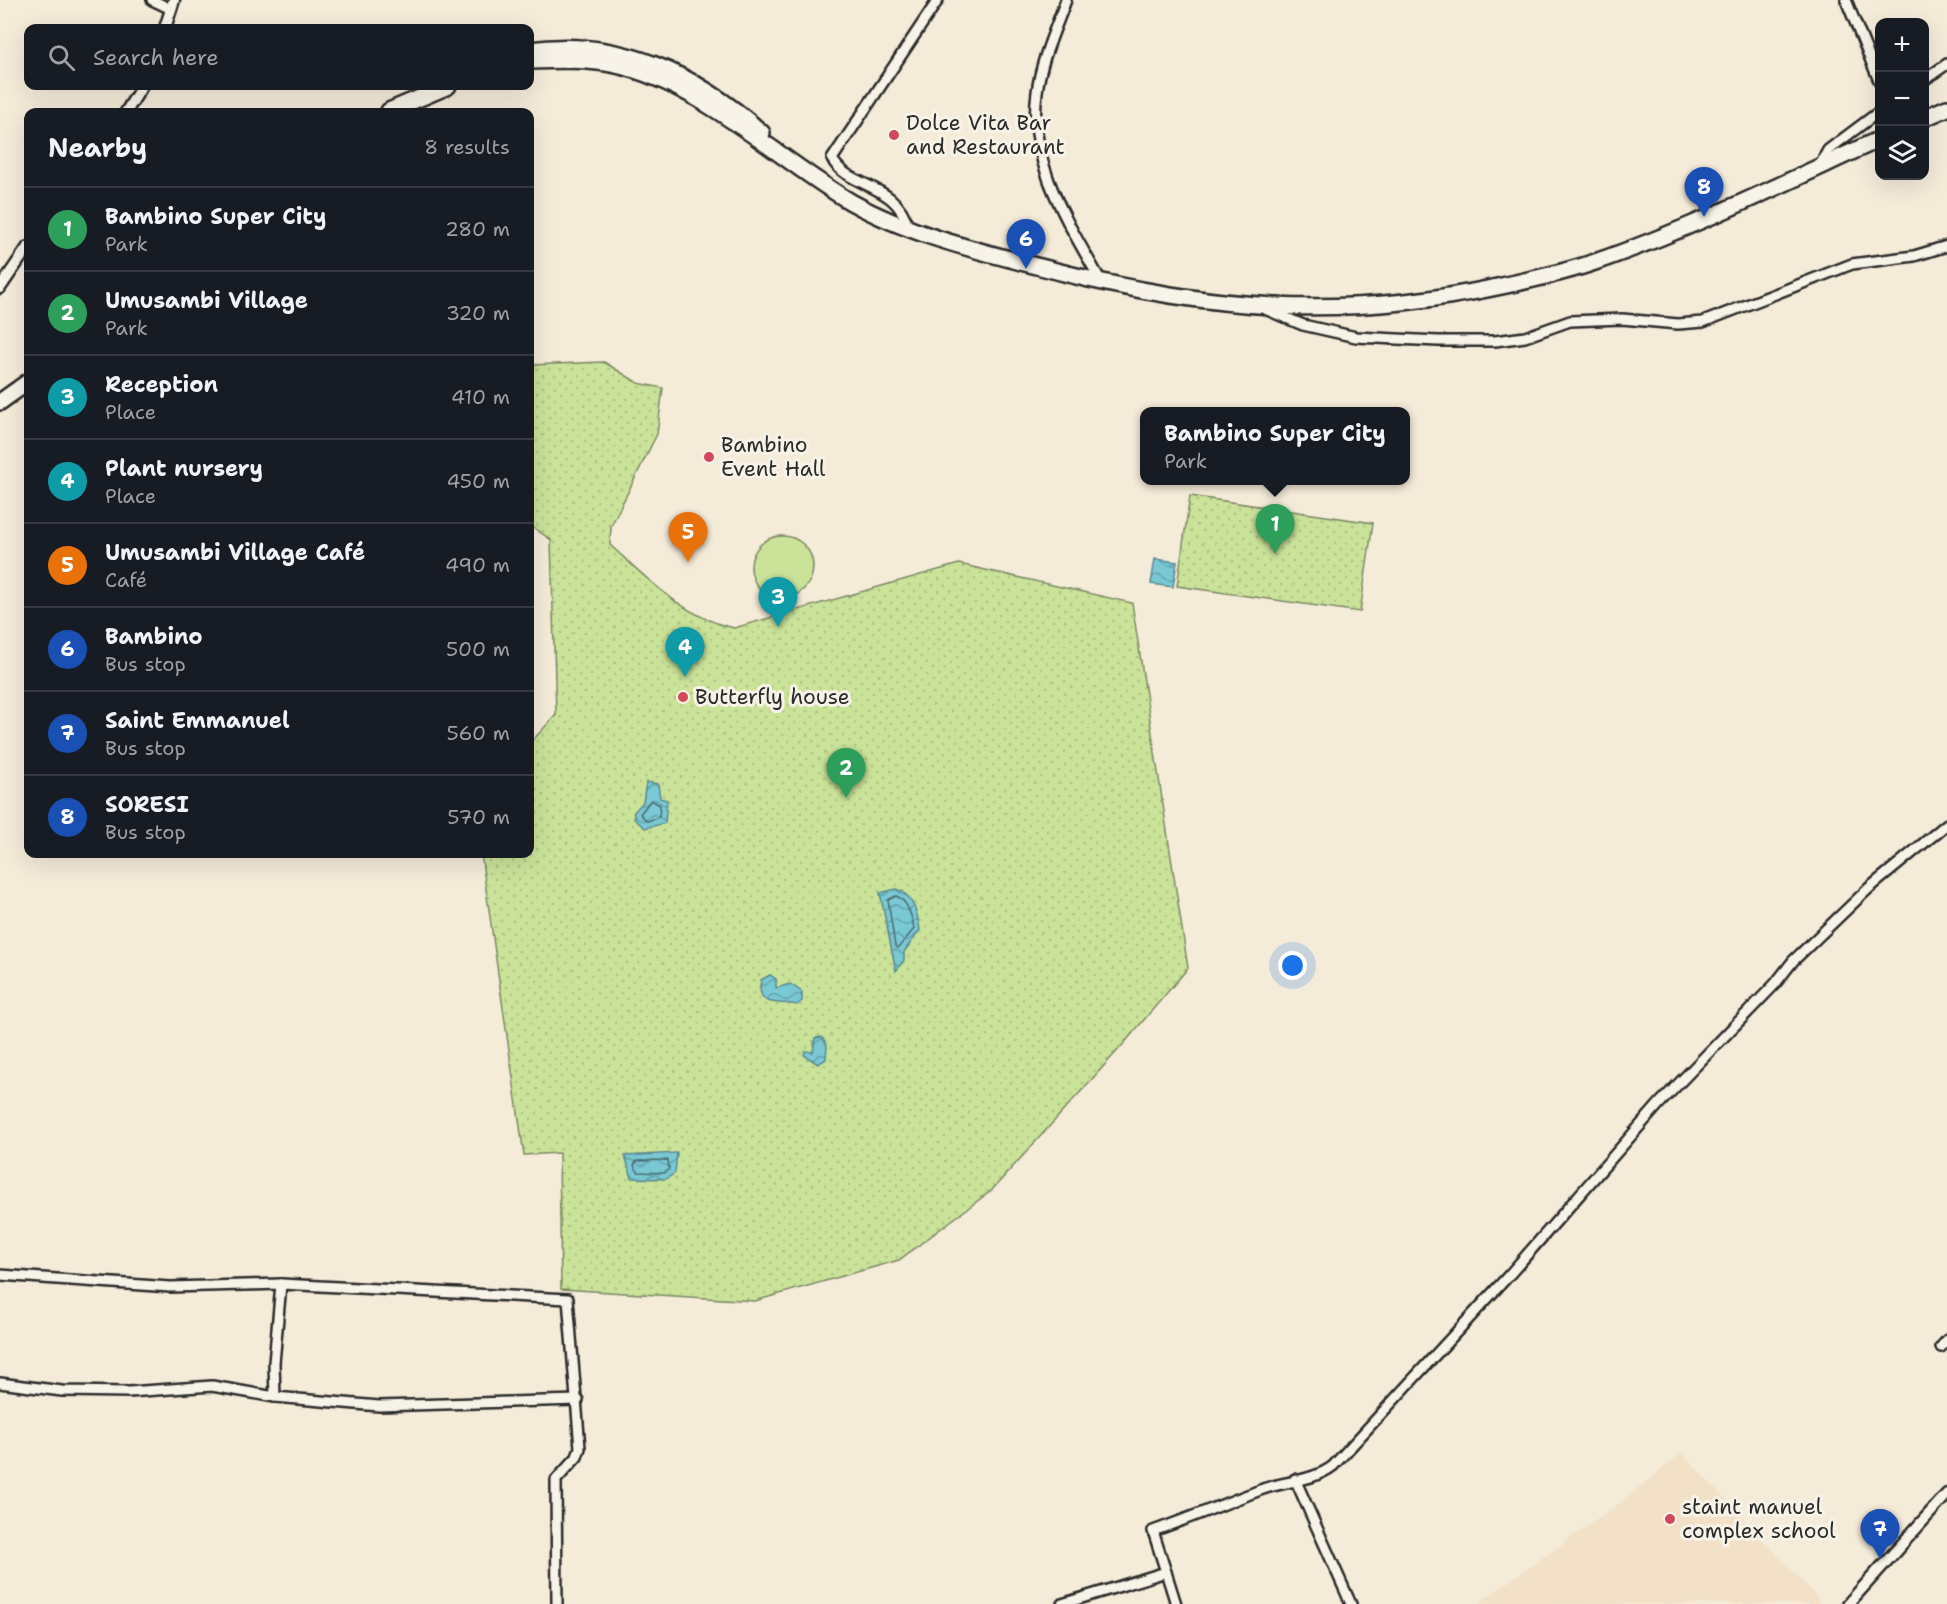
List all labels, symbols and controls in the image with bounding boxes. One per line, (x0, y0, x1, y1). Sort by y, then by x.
map controls (1875, 18, 1929, 180)
button: + (1875, 18, 1929, 72)
search box (24, 24, 534, 90)
icon: search (45, 41, 78, 74)
text: Search here (93, 43, 219, 72)
button: − (1875, 72, 1929, 126)
place label: Dolce Vita Bar and Restaurant (906, 109, 1065, 161)
button: layers (1875, 126, 1929, 180)
marker: Dolce Vita Bar and Restaurant (887, 128, 901, 142)
text: Nearby (48, 130, 147, 165)
text: 8 results (424, 134, 510, 160)
pin: 8 (1684, 168, 1724, 217)
text: Bambino Super City (105, 202, 326, 231)
text: 1 (63, 216, 72, 242)
text: 280 m (445, 216, 510, 242)
pin: 6 (1006, 220, 1046, 269)
text: Park (105, 231, 148, 257)
text: Umusambi Village (105, 286, 308, 315)
text: 2 (61, 300, 75, 326)
text: 320 m (446, 300, 510, 326)
text: Park (105, 315, 148, 341)
text: Reception (105, 370, 218, 399)
text: 3 (61, 384, 75, 410)
text: 410 m (451, 384, 510, 410)
text: Place (105, 399, 156, 425)
popup (1140, 407, 1410, 485)
text: Bambino Super City (1164, 419, 1386, 448)
place label: Bambino Event Hall (721, 431, 826, 483)
text: Park (1164, 448, 1207, 474)
marker: Bambino Event Hall (702, 450, 716, 464)
text: Plant nursery (105, 454, 263, 483)
text: 4 (61, 468, 75, 494)
text: 450 m (446, 468, 510, 494)
text: Place (105, 483, 156, 509)
pin: 1 (1256, 504, 1294, 554)
pin: 5 (668, 512, 708, 562)
text: Umusambi Village Café (105, 538, 365, 567)
text: 5 (61, 552, 74, 578)
text: 490 m (445, 552, 510, 578)
text: Café (105, 567, 147, 593)
pin: 3 (758, 578, 798, 627)
text: Bambino (105, 622, 203, 651)
pin: 4 (666, 628, 704, 677)
text: 6 (61, 636, 75, 662)
text: 500 m (446, 636, 510, 662)
text: Bus stop (105, 651, 186, 677)
place label: Butterfly house (695, 683, 850, 711)
marker: Butterfly house (676, 690, 690, 704)
text: Saint Emmanuel (105, 706, 290, 735)
text: 7 (61, 720, 75, 746)
text: 560 m (447, 720, 510, 746)
text: Bus stop (105, 735, 186, 761)
pin: 2 (826, 748, 866, 798)
text: SORESI (105, 790, 189, 819)
text: 8 (61, 804, 75, 830)
text: 570 m (447, 804, 510, 830)
text: Bus stop (105, 819, 186, 845)
your location (1278, 951, 1307, 980)
place label: staint manuel complex school (1682, 1493, 1836, 1545)
pin: 7 (1860, 1510, 1900, 1559)
marker: staint manuel complex school (1663, 1512, 1677, 1526)

